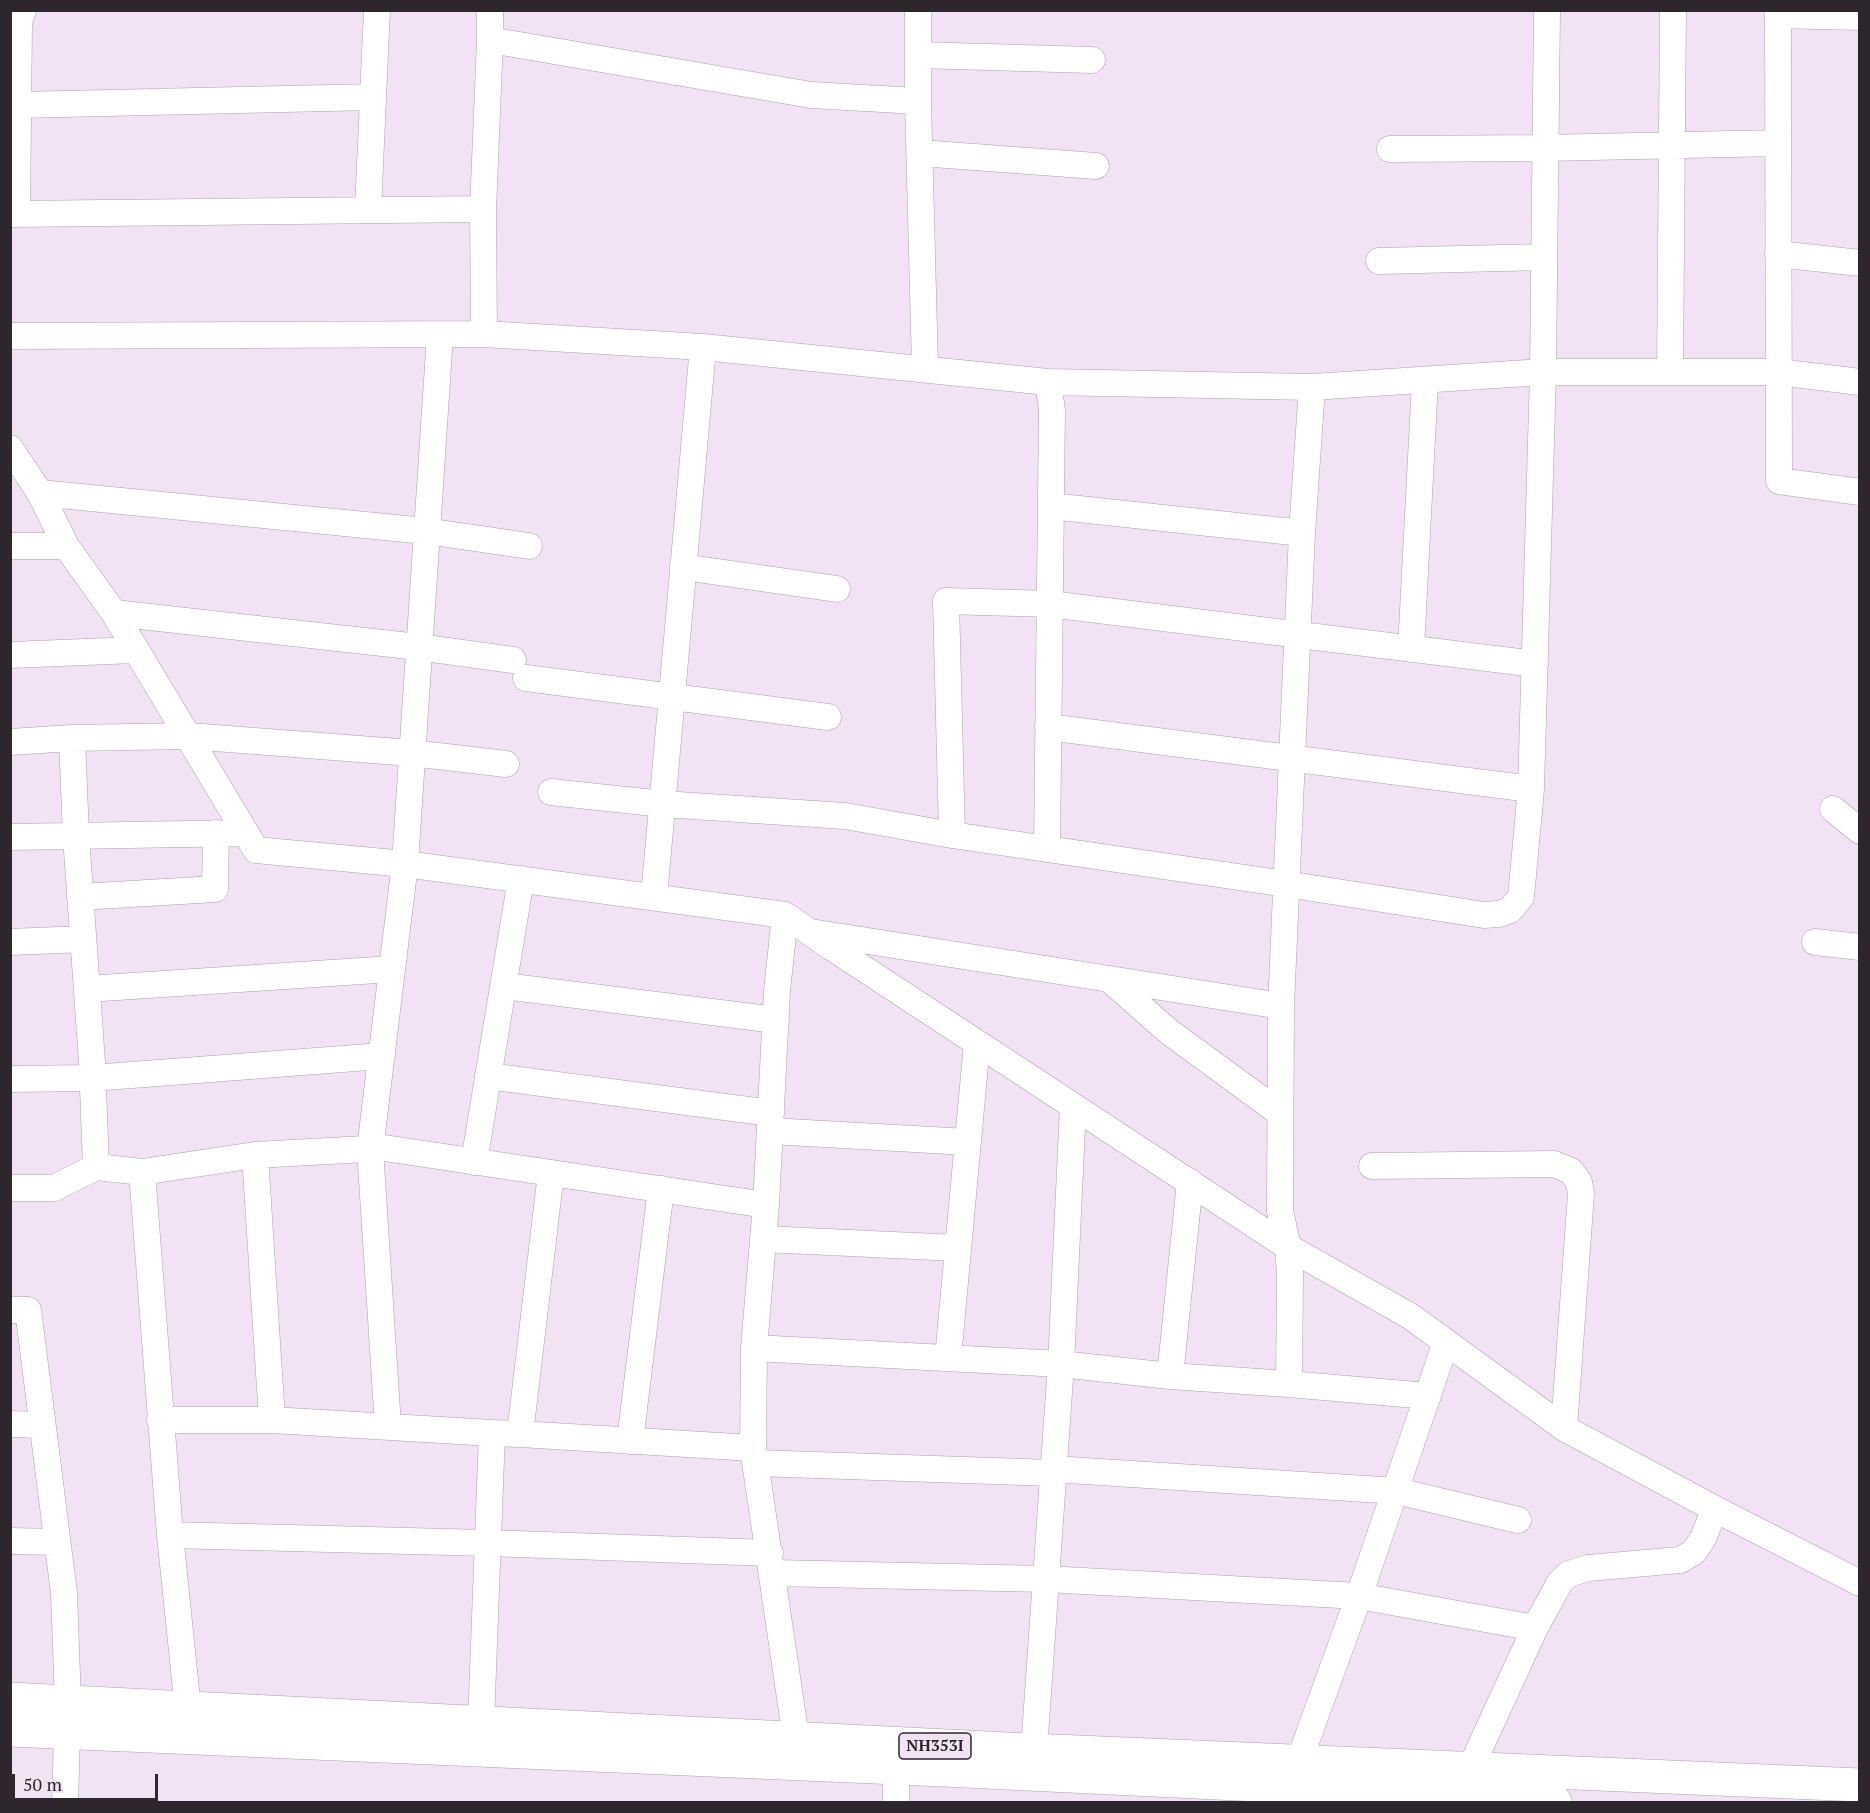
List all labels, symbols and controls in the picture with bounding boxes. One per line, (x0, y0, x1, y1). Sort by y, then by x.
road number: NH353I (899, 1733, 971, 1759)
scale bar (15, 1762, 160, 1800)
text: 50 m (23, 1772, 62, 1796)

